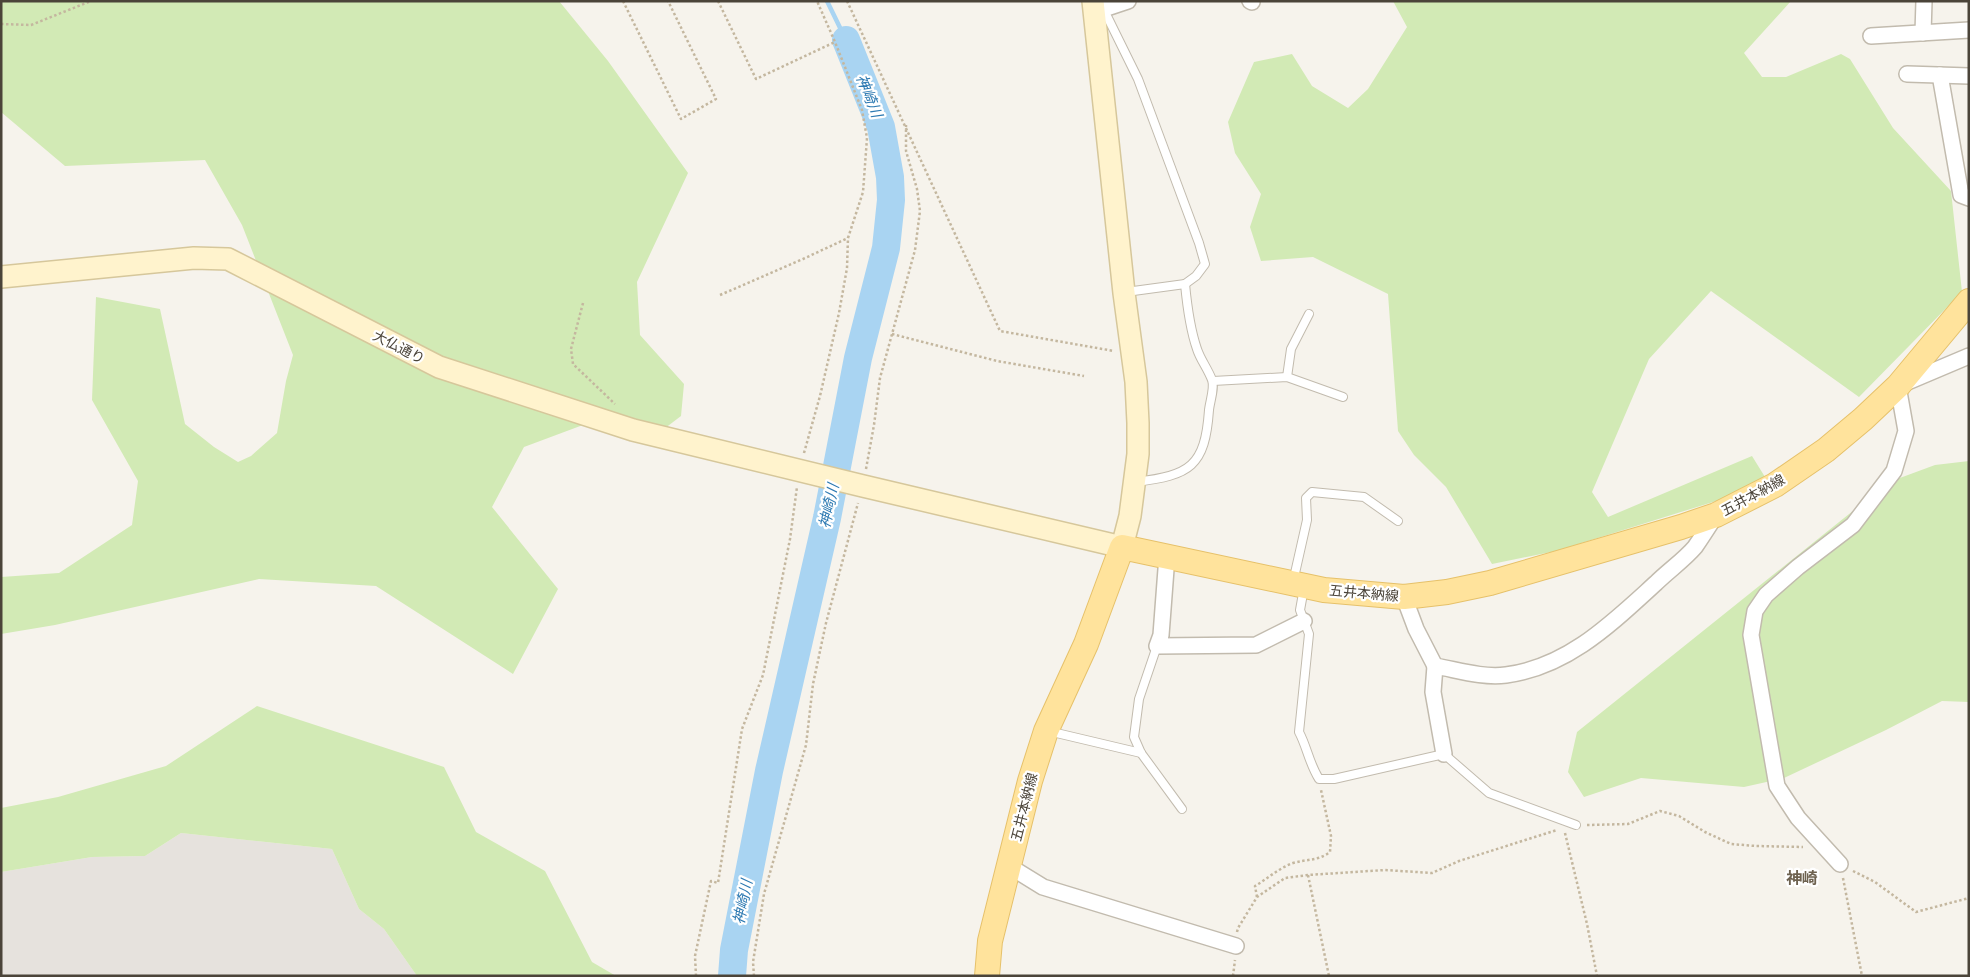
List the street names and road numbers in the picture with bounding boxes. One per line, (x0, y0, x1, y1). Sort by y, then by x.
street label: 大仏通り (370, 326, 428, 367)
street label: 五井本納線 (1718, 470, 1787, 519)
street label: 五井本納線 (1328, 581, 1400, 604)
street label: 五井本納線 (1007, 771, 1040, 843)

